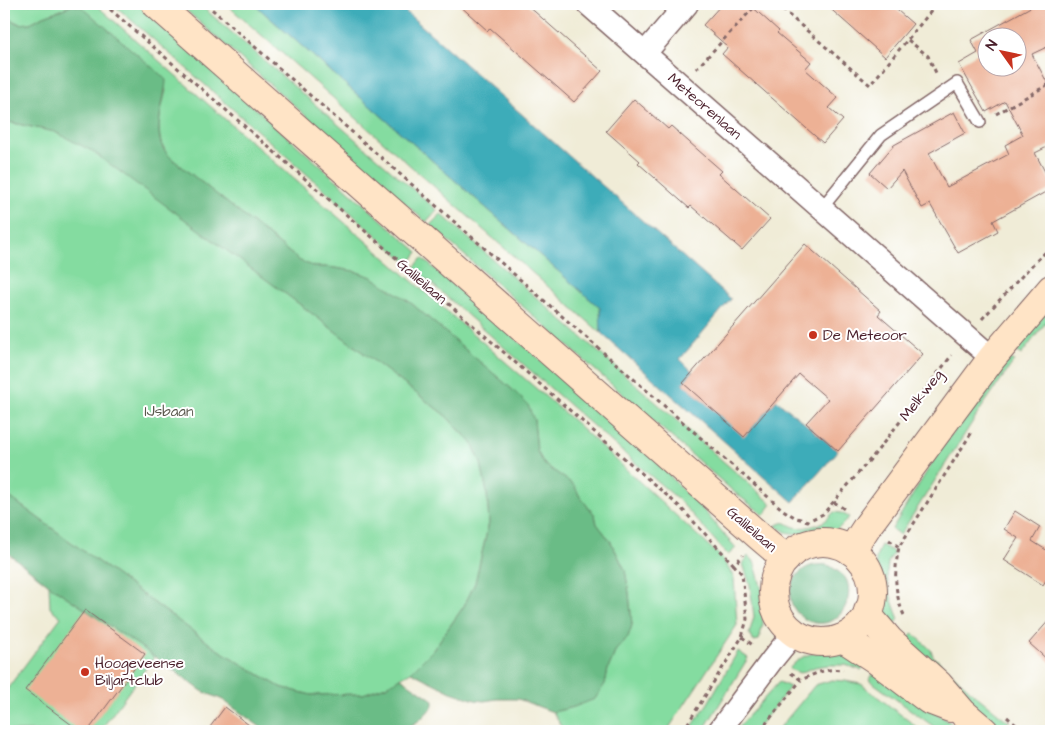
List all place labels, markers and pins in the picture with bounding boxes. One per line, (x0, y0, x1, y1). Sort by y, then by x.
place label: De Meteoor (823, 325, 907, 346)
marker: De Meteoor (807, 329, 819, 341)
place label: Hoogeveense Biljartclub (95, 653, 184, 691)
marker: Hoogeveense Biljartclub (79, 666, 91, 678)

